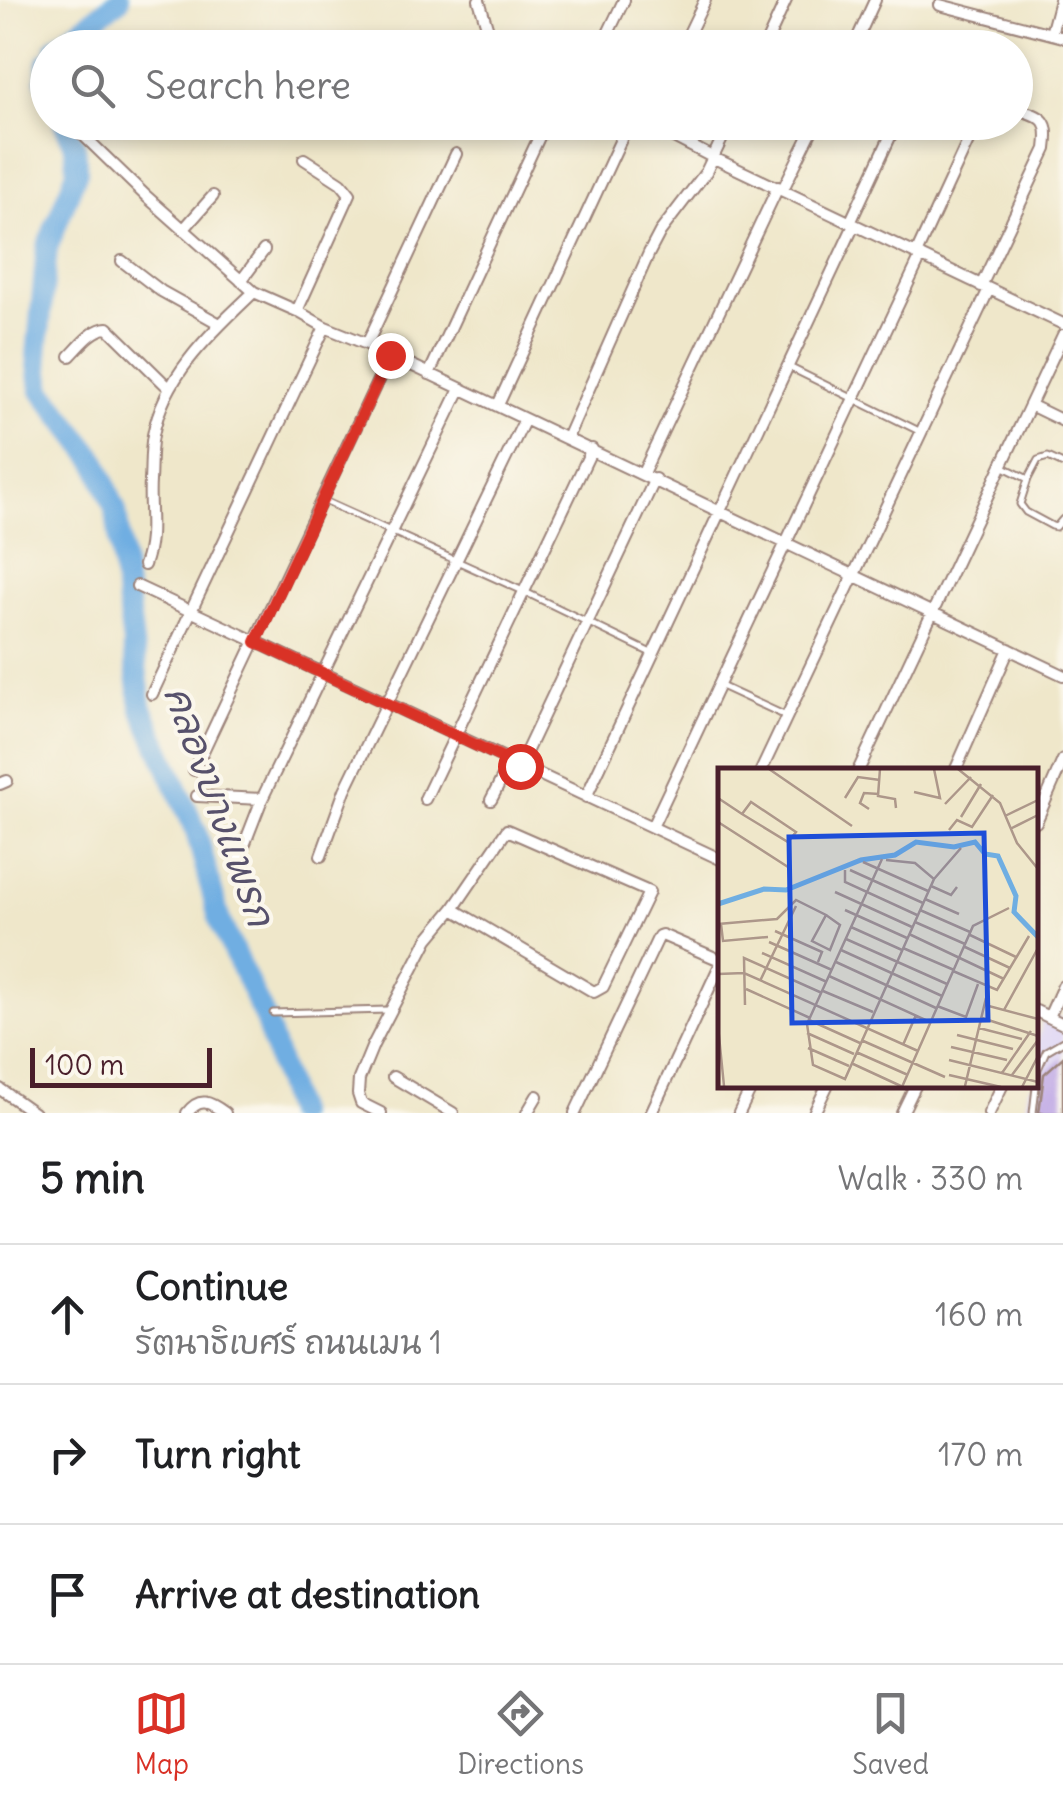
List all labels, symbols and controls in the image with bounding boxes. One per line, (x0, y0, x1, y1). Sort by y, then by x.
search box (30, 30, 1033, 140)
icon: search (65, 58, 120, 113)
text: Search here (145, 62, 351, 109)
route end (368, 333, 414, 379)
water label: คลองบางแพรก (154, 679, 285, 934)
route start (498, 744, 544, 790)
inset map (718, 768, 1038, 1088)
scale bar (30, 1043, 212, 1088)
text: 100 m (45, 1047, 124, 1083)
text: 5 min (40, 1152, 145, 1204)
text: Walk · 330 m (838, 1158, 1023, 1199)
text: Continue (135, 1263, 288, 1310)
icon: ahead (40, 1287, 95, 1342)
text: 160 m (935, 1294, 1023, 1335)
text: รัตนาธิเบศร์ ถนนเมน 1 (135, 1322, 442, 1363)
icon: right (40, 1427, 95, 1482)
text: Turn right (135, 1431, 301, 1478)
text: 170 m (938, 1434, 1023, 1475)
icon: arrive (40, 1567, 95, 1622)
text: Arrive at destination (135, 1571, 480, 1618)
tab: Map (134, 1686, 189, 1782)
tab: Directions (457, 1686, 584, 1782)
tab: Saved (852, 1686, 929, 1782)

